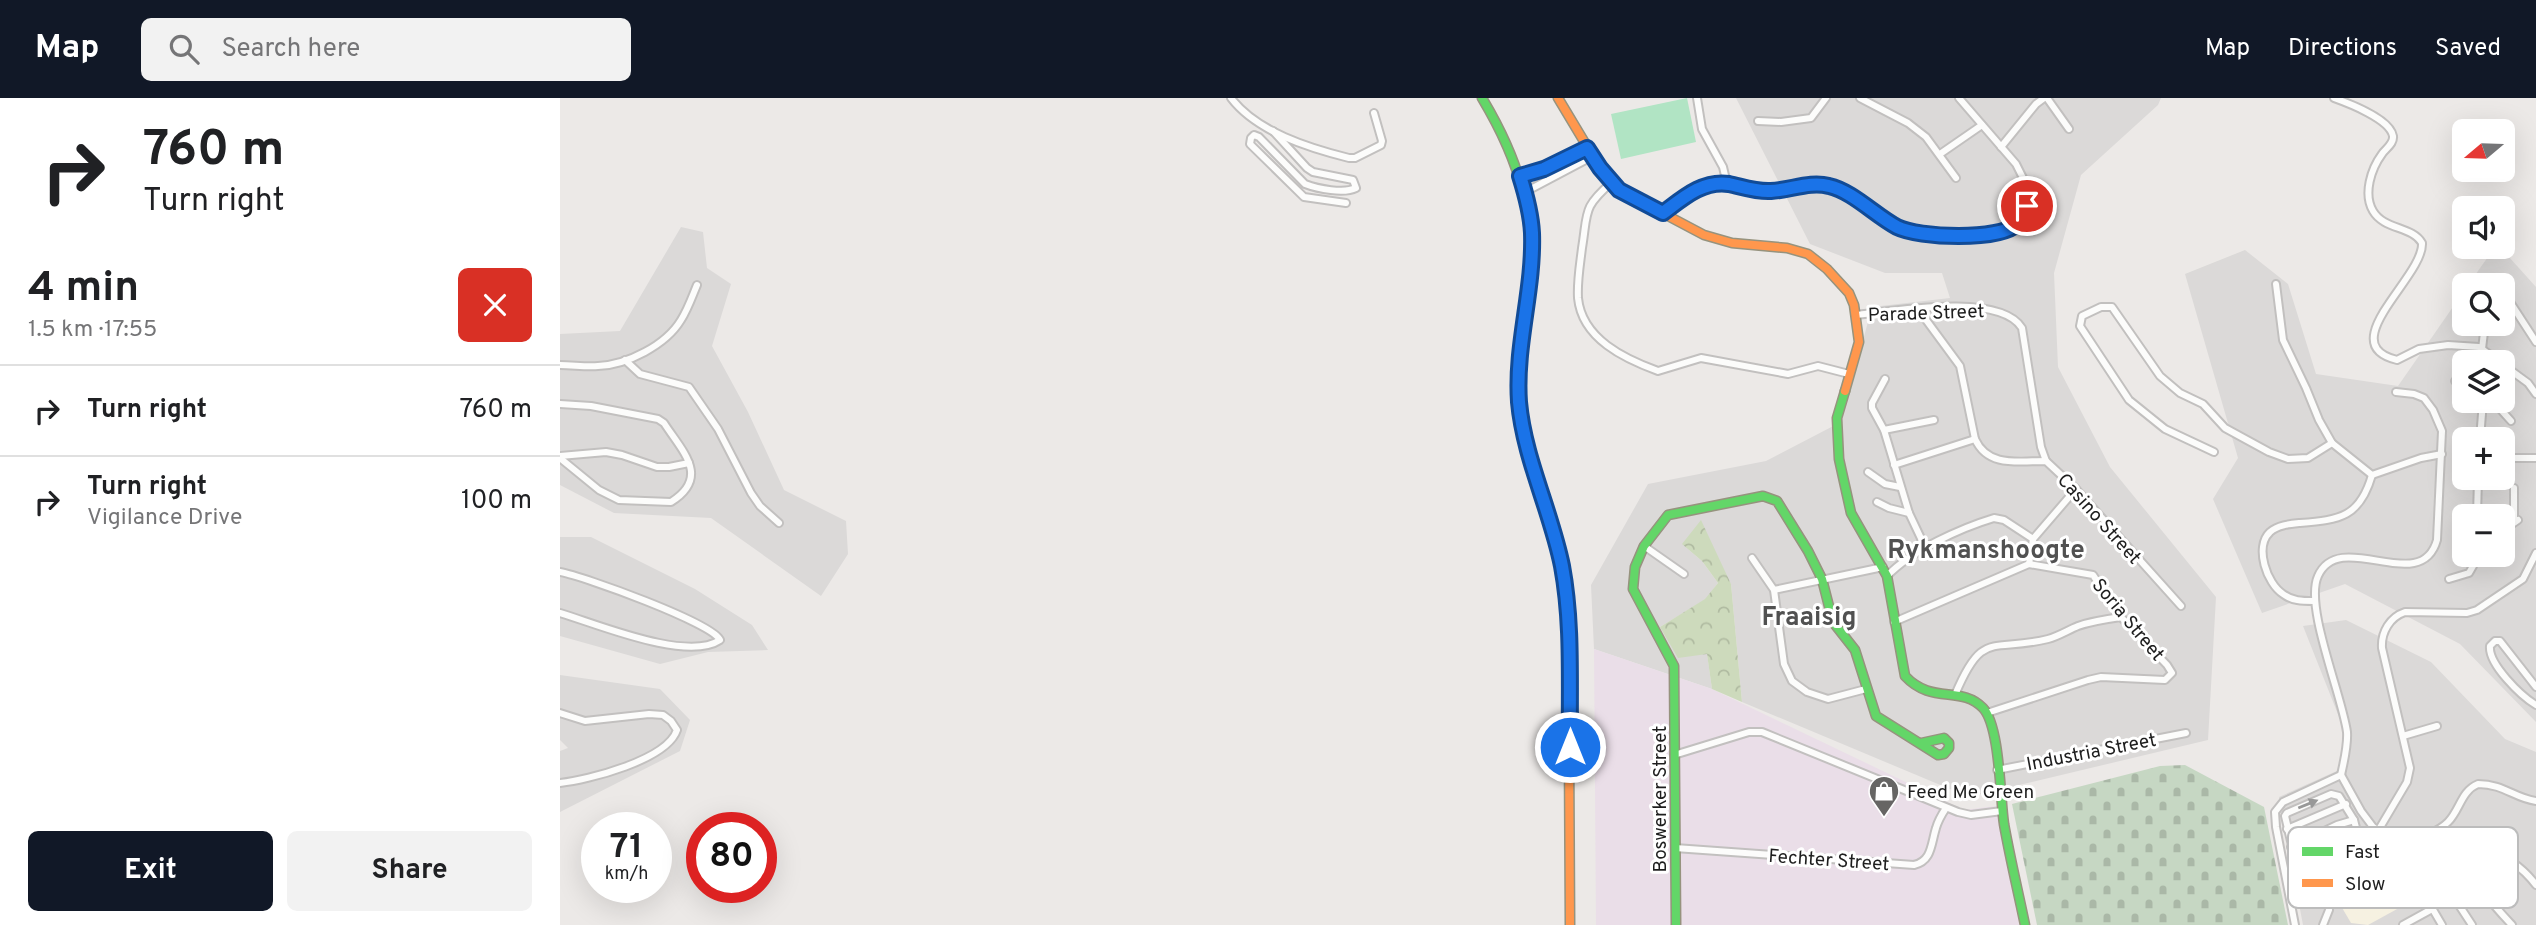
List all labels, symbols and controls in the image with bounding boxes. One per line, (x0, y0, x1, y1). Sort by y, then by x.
search box (141, 18, 631, 81)
text: Map (35, 28, 99, 70)
icon: search (165, 30, 203, 68)
text: Search here (221, 33, 360, 66)
text: Map (2205, 34, 2250, 64)
text: Directions (2288, 34, 2397, 64)
text: Saved (2435, 34, 2501, 64)
north arrow (2452, 119, 2515, 182)
map controls (2452, 119, 2515, 567)
text: 760 m (143, 121, 284, 183)
icon: right (28, 126, 119, 217)
pin (1997, 176, 2057, 236)
text: Turn right (143, 182, 285, 222)
icon: arrive (2008, 187, 2046, 225)
button: sound (2452, 196, 2515, 259)
text: 4 min (28, 263, 139, 316)
button: close (458, 268, 532, 342)
button: search (2452, 273, 2515, 336)
street label: Parade Street (1867, 300, 1985, 328)
text: 1.5 km · 17:55 (28, 316, 157, 345)
button: layers (2452, 350, 2515, 413)
icon: right (28, 392, 66, 430)
text: Turn right (87, 394, 207, 427)
text: 760 m (459, 394, 532, 427)
button: + (2452, 427, 2515, 490)
street label: Casino Street (2051, 469, 2146, 570)
text: Turn right (87, 471, 207, 504)
icon: right (28, 483, 66, 521)
text: 100 m (461, 485, 532, 518)
text: Vigilance Drive (87, 504, 242, 533)
button: − (2452, 504, 2515, 567)
district label: Rykmanshoogte (1887, 535, 2085, 568)
street label: Soria Street (2086, 574, 2169, 666)
district label: Fraaisig (1762, 602, 1856, 635)
position arrow (1533, 710, 1607, 784)
street label: Boswerker Street (1649, 726, 1673, 872)
street label: Industria Street (2024, 729, 2158, 777)
shop icon: Feed Me Green (1867, 774, 1901, 818)
place label: Feed Me Green (1907, 781, 2034, 805)
one-way arrow (2298, 798, 2319, 809)
speed limit sign: 80 (686, 812, 777, 903)
text: 71 (610, 826, 643, 870)
legend (2288, 827, 2518, 908)
button: Exit (28, 831, 273, 911)
button: Share (287, 831, 532, 911)
text: Fast (2345, 841, 2380, 865)
street label: Fechter Street (1768, 845, 1890, 877)
text: km/h (605, 863, 648, 886)
text: Slow (2345, 873, 2385, 897)

